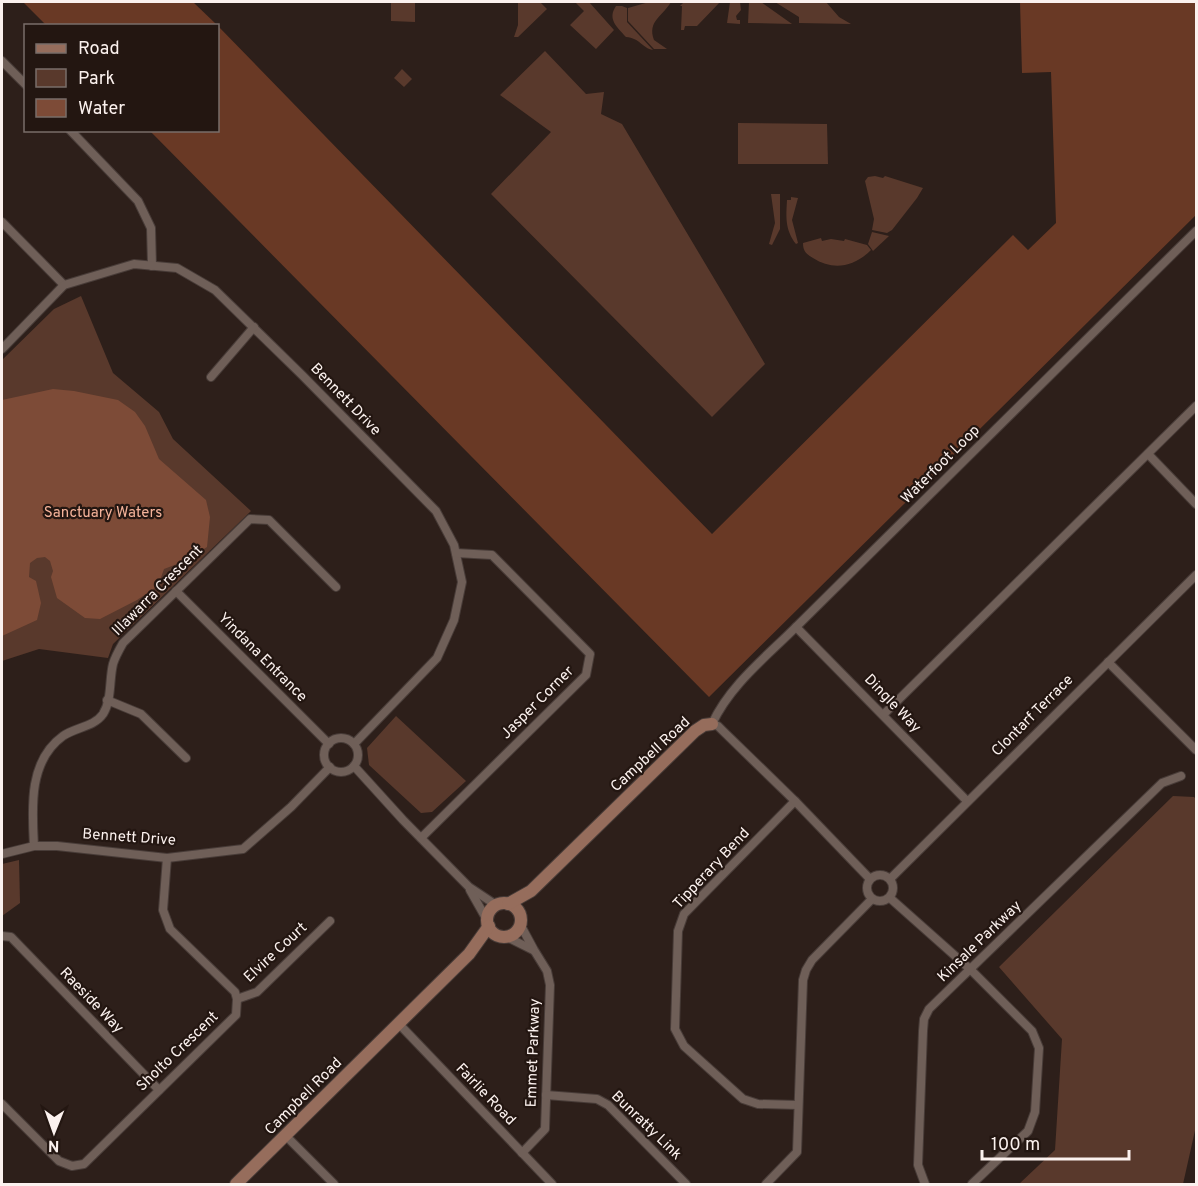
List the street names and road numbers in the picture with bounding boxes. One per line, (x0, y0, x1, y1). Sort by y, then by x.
street label: Bennett Drive (306, 360, 384, 440)
street label: Waterfoot Loop (898, 422, 984, 508)
street label: Illawarra Crescent (109, 542, 207, 640)
street label: Yindana Entrance (213, 609, 311, 707)
street label: Jasper Corner (497, 662, 579, 744)
street label: Dingle Way (859, 671, 925, 737)
street label: Clontarf Terrace (988, 671, 1078, 761)
street label: Campbell Road (607, 713, 695, 797)
street label: Tipperary Bend (670, 824, 754, 914)
street label: Bennett Drive (82, 825, 176, 851)
street label: Kinsale Parkway (934, 897, 1026, 987)
street label: Elvire Court (240, 919, 312, 987)
street label: Raeside Way (55, 964, 127, 1038)
street label: Emmet Parkway (523, 998, 545, 1108)
street label: Sholto Crescent (133, 1008, 223, 1096)
street label: Campbell Road (261, 1054, 347, 1140)
street label: Fairlie Road (451, 1060, 519, 1130)
street label: Bunratty Link (607, 1088, 685, 1165)

